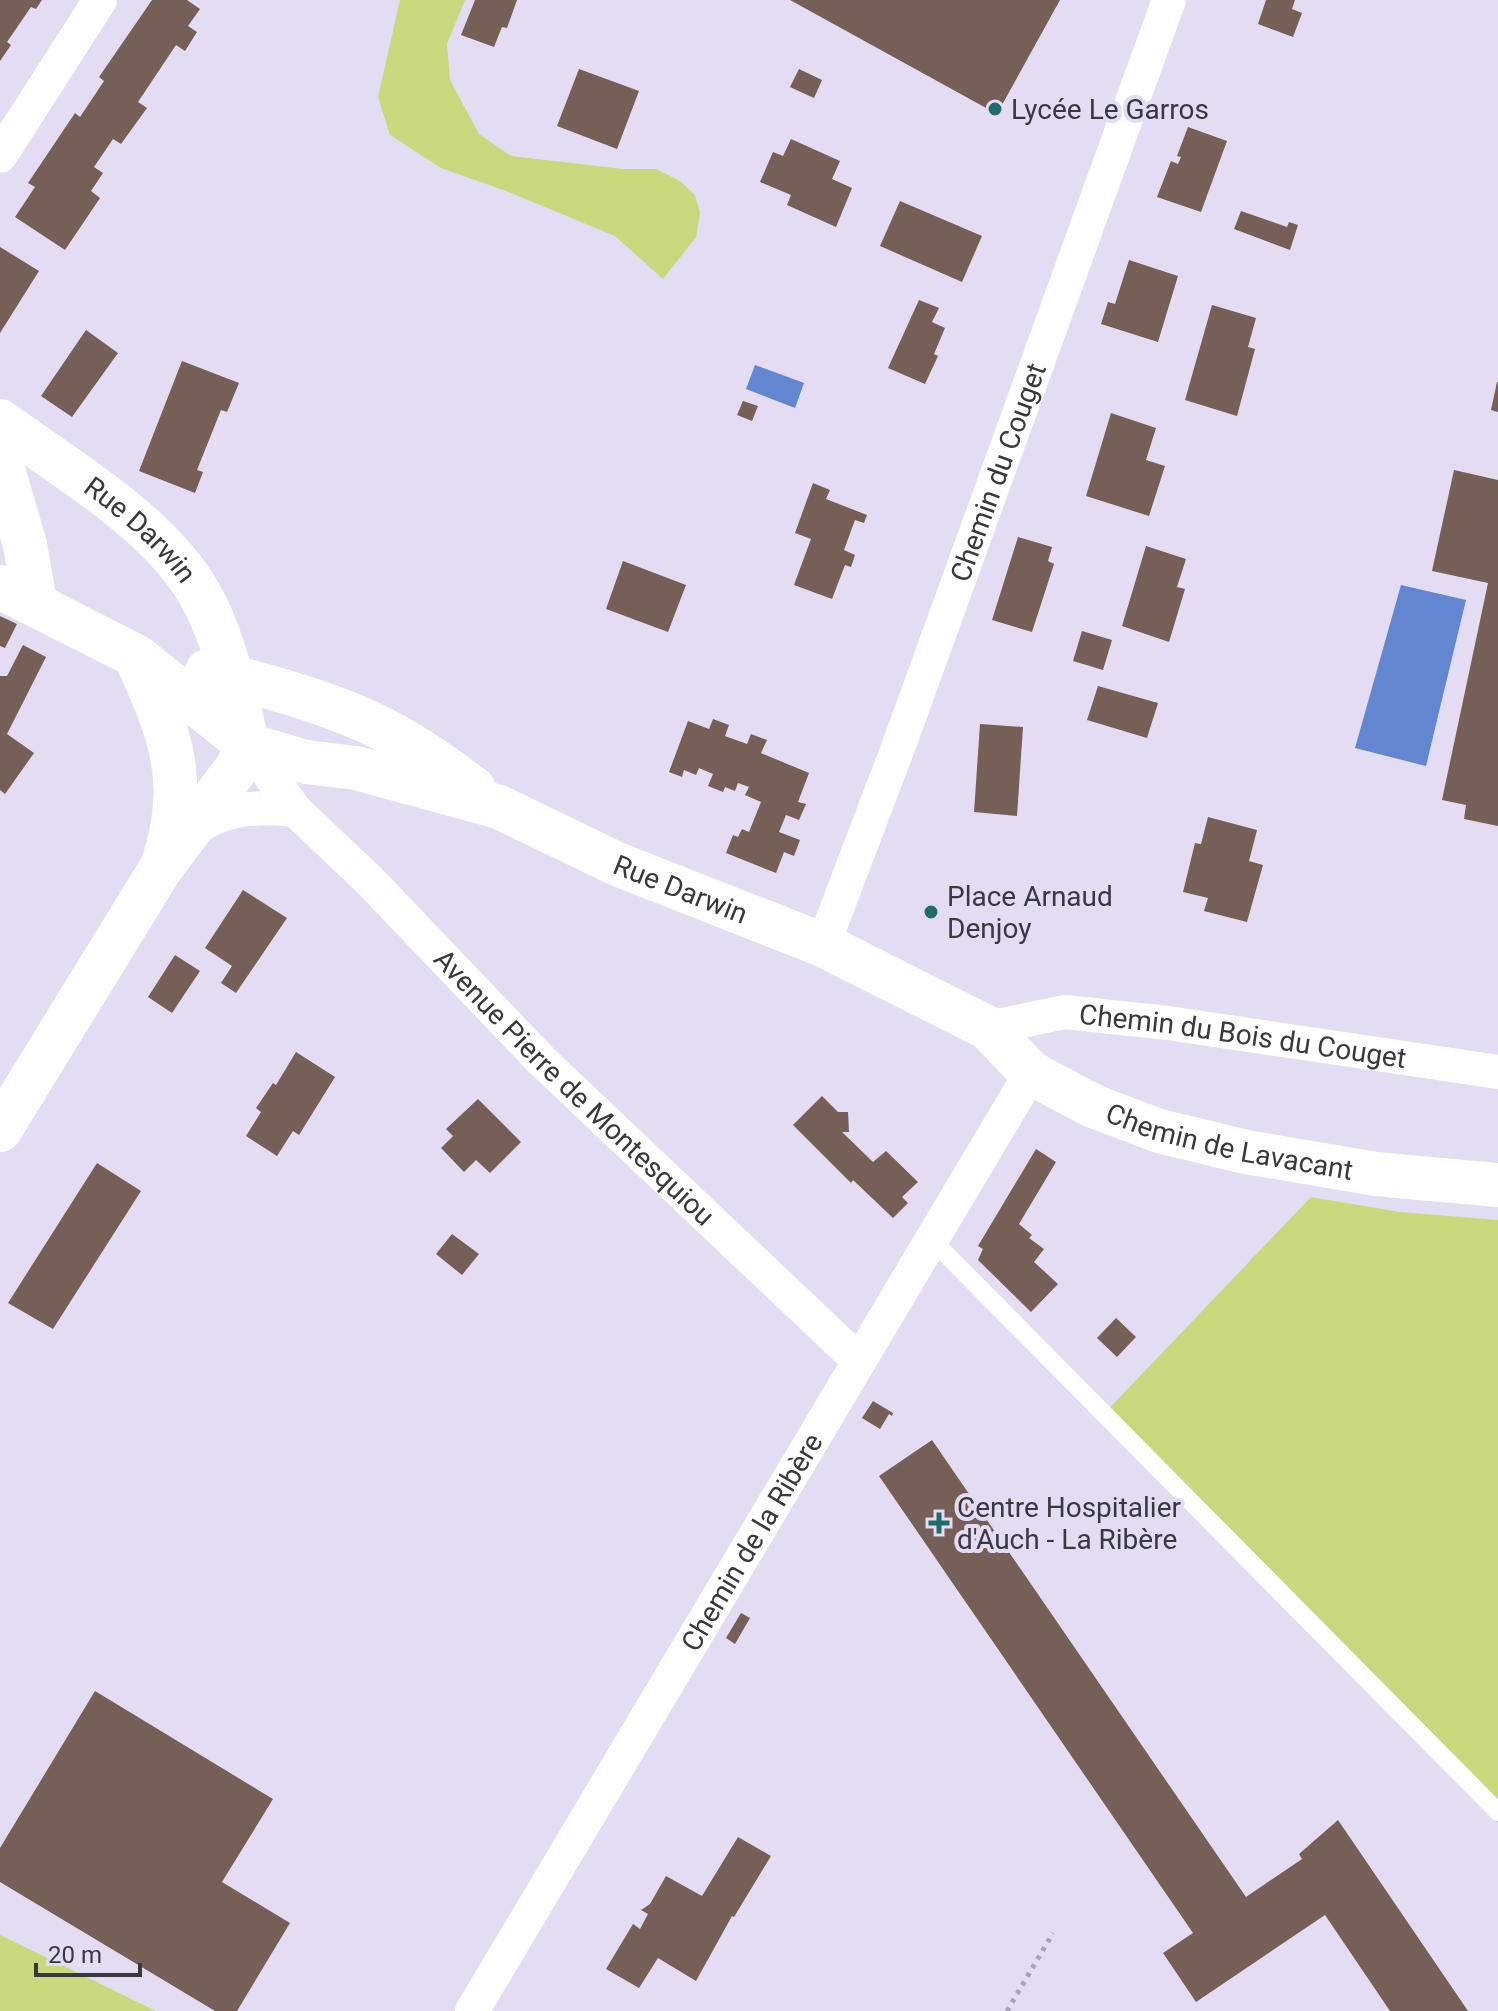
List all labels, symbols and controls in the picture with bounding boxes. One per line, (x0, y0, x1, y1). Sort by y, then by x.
place label: Lycée Le Garros (1011, 93, 1209, 126)
marker: Lycée Le Garros (986, 100, 1004, 118)
street label: Chemin du Couget (944, 359, 1053, 586)
street label: Rue Darwin (78, 470, 203, 589)
street label: Rue Darwin (609, 848, 752, 931)
place label: Place Arnaud Denjoy (947, 880, 1113, 945)
marker: Place Arnaud Denjoy (922, 903, 940, 921)
street label: Avenue Pierre de Montesquiou (427, 943, 721, 1232)
street label: Chemin du Bois du Couget (1078, 998, 1408, 1075)
street label: Chemin de Lavacant (1101, 1096, 1356, 1187)
street label: Chemin de la Ribère (674, 1427, 830, 1657)
place label: Centre Hospitalier d'Auch - La Ribère (957, 1491, 1181, 1556)
marker: Centre Hospitalier d'Auch - La Ribère (928, 1512, 950, 1534)
scale bar (36, 1927, 140, 1977)
text: 20 m (48, 1941, 102, 1969)

